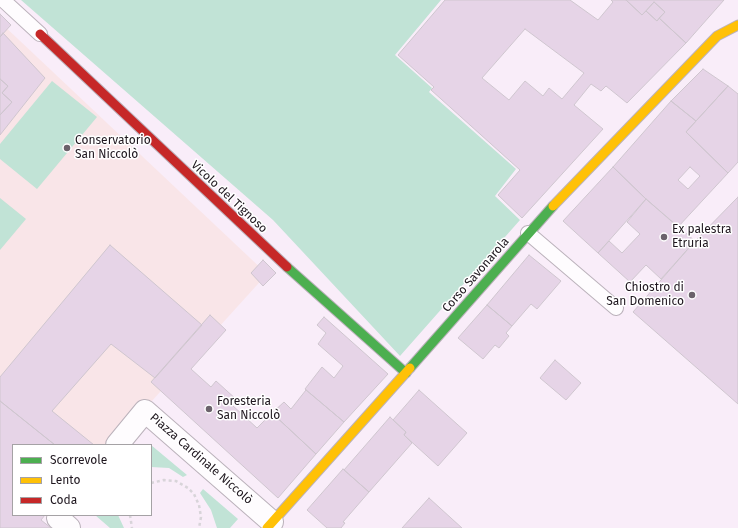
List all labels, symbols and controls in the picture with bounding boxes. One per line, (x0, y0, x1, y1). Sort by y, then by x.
place label: Conservatorio San Niccolò (75, 134, 151, 162)
marker: Conservatorio San Niccolò (62, 143, 72, 153)
street label: Vicolo del Tignoso (188, 158, 270, 236)
place label: Ex palestra Etruria (672, 223, 732, 251)
marker: Ex palestra Etruria (659, 232, 669, 242)
street label: Corso Savonarola (440, 235, 512, 315)
place label: Chiostro di San Domenico (606, 281, 684, 309)
marker: Chiostro di San Domenico (687, 290, 697, 300)
place label: Foresteria San Niccolò (217, 395, 280, 423)
marker: Foresteria San Niccolò (204, 404, 214, 414)
street label: Piazza Cardinale Niccolò (147, 410, 255, 508)
legend (12, 444, 152, 516)
text: Scorrevole (50, 453, 107, 467)
text: Lento (50, 473, 80, 487)
text: Coda (50, 493, 77, 507)

